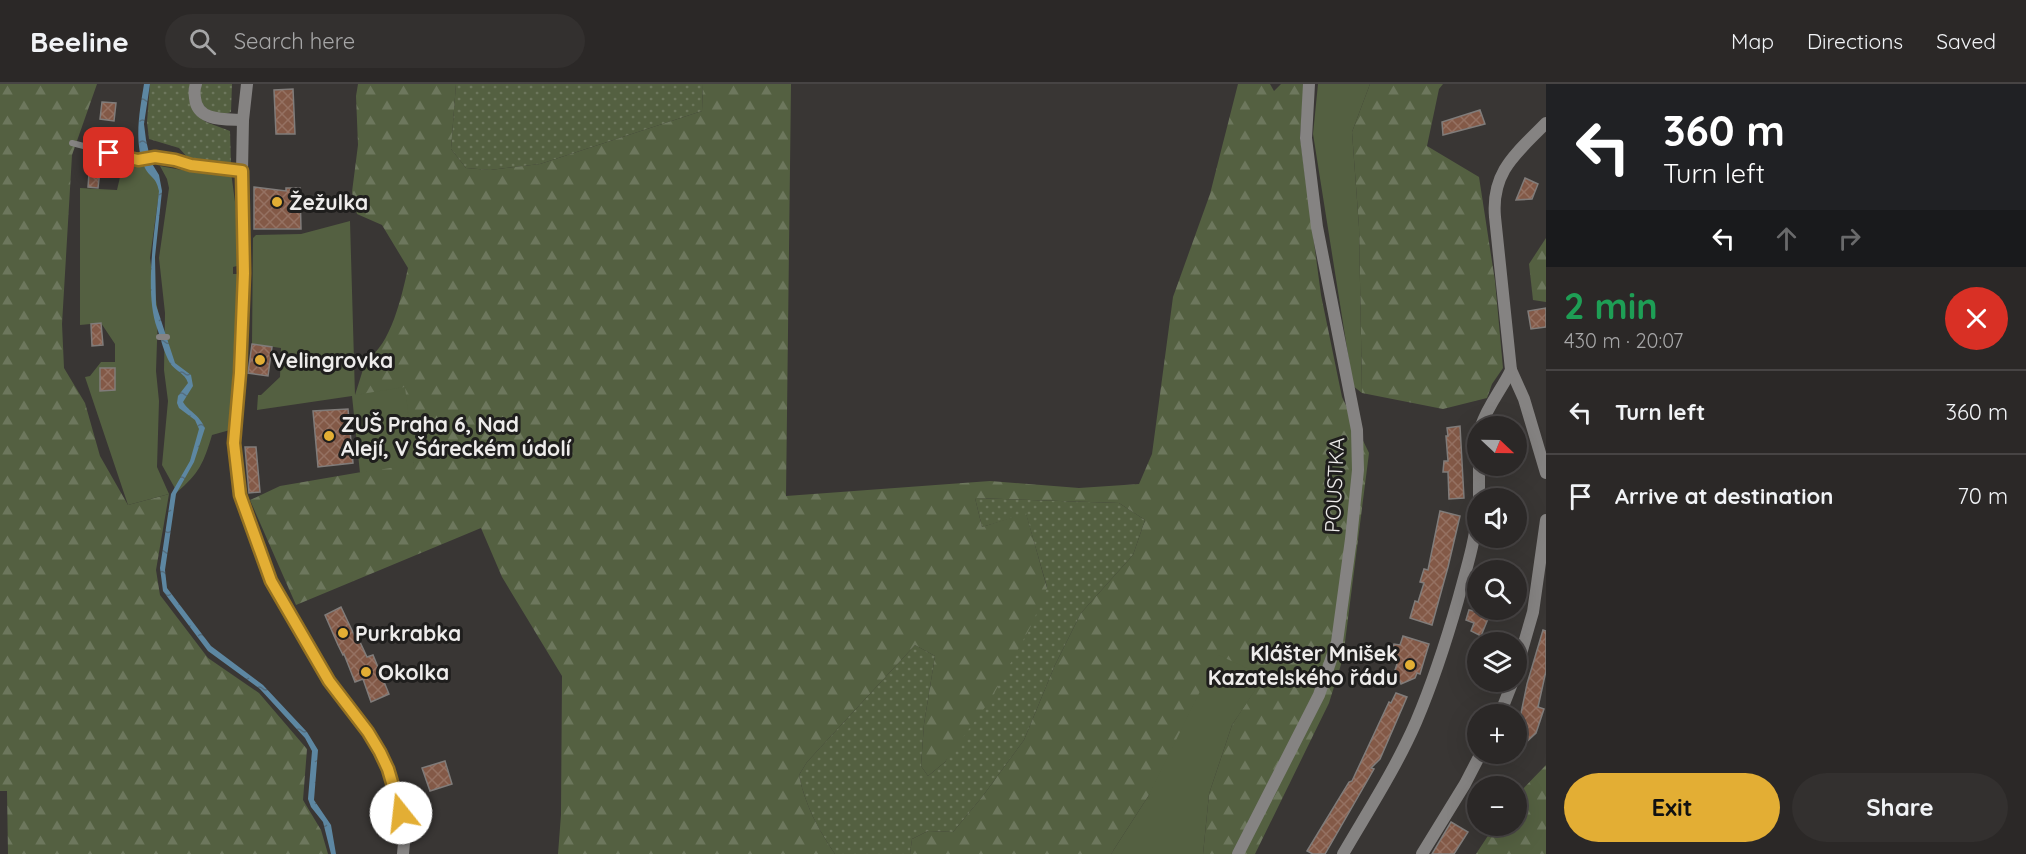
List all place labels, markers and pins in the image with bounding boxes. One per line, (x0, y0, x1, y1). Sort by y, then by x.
pin (83, 127, 134, 178)
place label: Žežulka (289, 189, 368, 215)
marker: Žežulka (270, 195, 284, 209)
place label: Velingrovka (272, 347, 393, 373)
marker: Velingrovka (253, 353, 267, 367)
place label: ZUŠ Praha 6, Nad Alejí, V Šáreckém údolí (341, 411, 572, 461)
marker: ZUŠ Praha 6, Nad Alejí, V Šáreckém údolí (322, 429, 336, 443)
place label: Purkrabka (355, 620, 461, 646)
marker: Purkrabka (336, 626, 350, 640)
place label: Klášter Mnišek Kazatelského řádu (1208, 640, 1398, 690)
marker: Klášter Mnišek Kazatelského řádu (1403, 658, 1417, 672)
place label: Okolka (378, 659, 449, 685)
marker: Okolka (359, 665, 373, 679)

